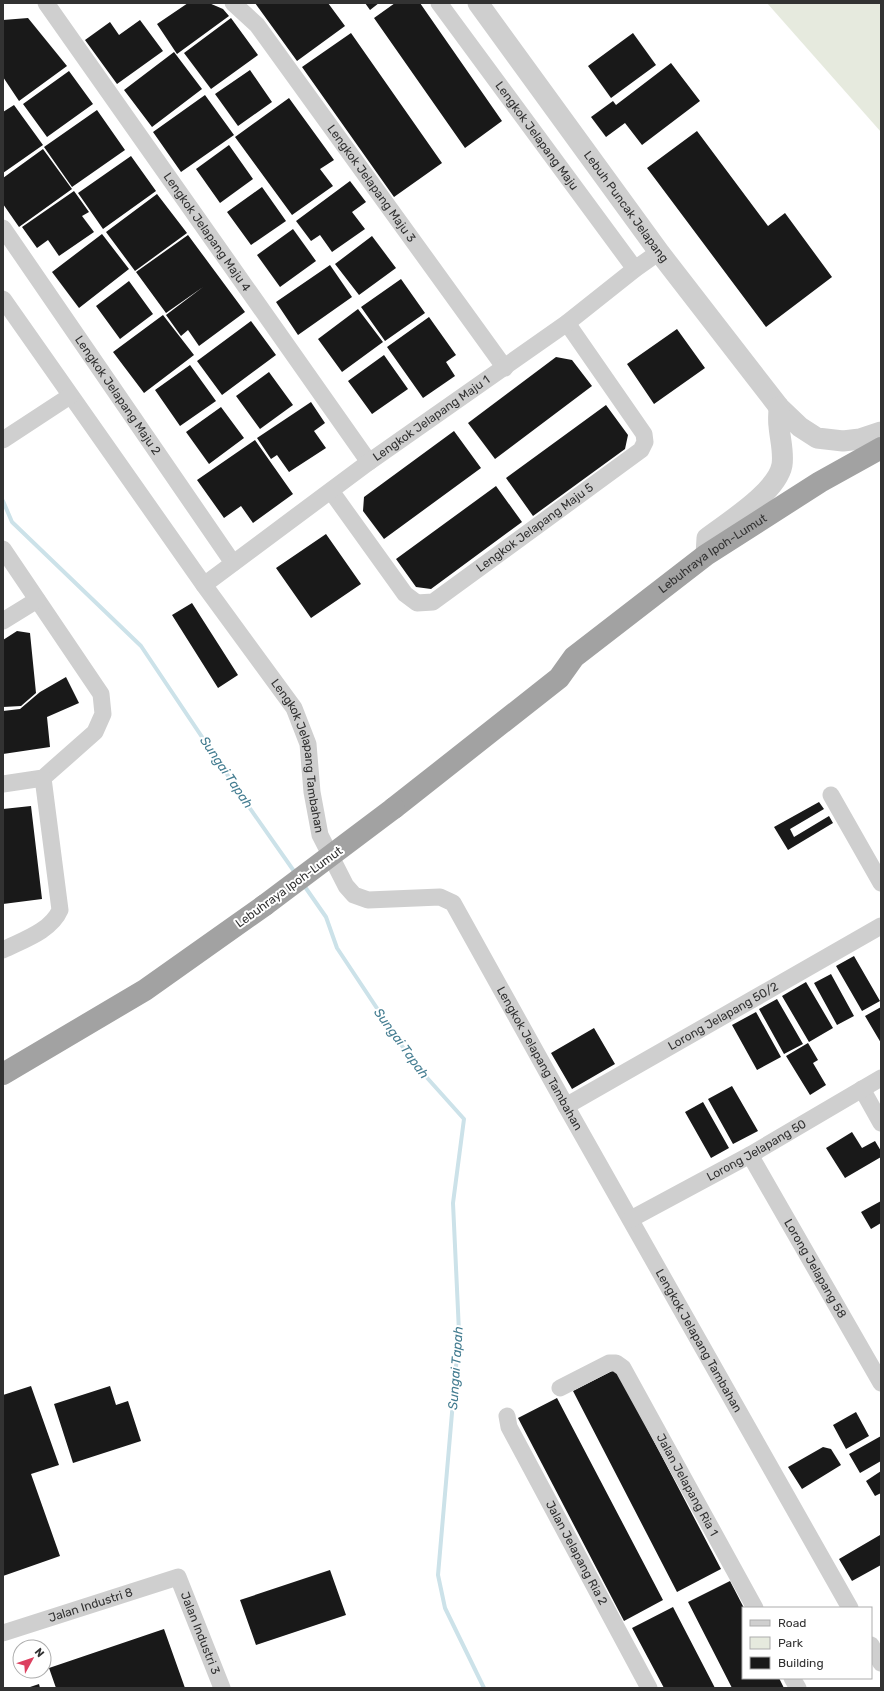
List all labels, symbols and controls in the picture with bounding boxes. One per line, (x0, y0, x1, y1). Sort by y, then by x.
street label: Lengkok Jelapang Maju (492, 79, 581, 193)
street label: Lengkok Jelapang Maju 3 (324, 122, 419, 245)
street label: Lebuh Puncak Jelapang (581, 148, 672, 265)
street label: Lengkok Jelapang Maju 4 (161, 170, 254, 294)
street label: Lengkok Jelapang Maju 2 (72, 333, 164, 458)
street label: Lengkok Jelapang Maju 1 (370, 372, 492, 464)
street label: Lengkok Jelapang Maju 5 (474, 480, 596, 575)
street label: Lebuhraya Ipoh-Lumut (656, 511, 770, 596)
street label: Lengkok Jelapang Tambahan (268, 676, 326, 834)
water label: Sungai Tapah (196, 733, 256, 812)
street label: Lebuhraya Ipoh-Lumut (233, 843, 345, 930)
street label: Lorong Jelapang 50/2 (666, 979, 781, 1053)
street label: Lengkok Jelapang Tambahan (494, 984, 585, 1133)
water label: Sungai Tapah (370, 1005, 432, 1082)
street label: Lorong Jelapang 50 (704, 1117, 809, 1184)
street label: Lorong Jelapang 58 (781, 1216, 849, 1321)
street label: Lengkok Jelapang Tambahan (653, 1266, 745, 1415)
water label: Sungai Tapah (445, 1326, 467, 1410)
street label: Jalan Jelapang Ria 1 (654, 1431, 721, 1538)
street label: Jalan Jelapang Ria 2 (543, 1498, 610, 1607)
street label: Jalan Industri 8 (47, 1585, 135, 1625)
street label: Jalan Industri 3 (178, 1590, 223, 1676)
legend (742, 1607, 872, 1679)
text: Road (778, 1616, 806, 1630)
text: Park (778, 1636, 804, 1650)
north arrow (12, 1639, 52, 1679)
text: N (32, 1646, 47, 1660)
text: Building (778, 1656, 824, 1670)

